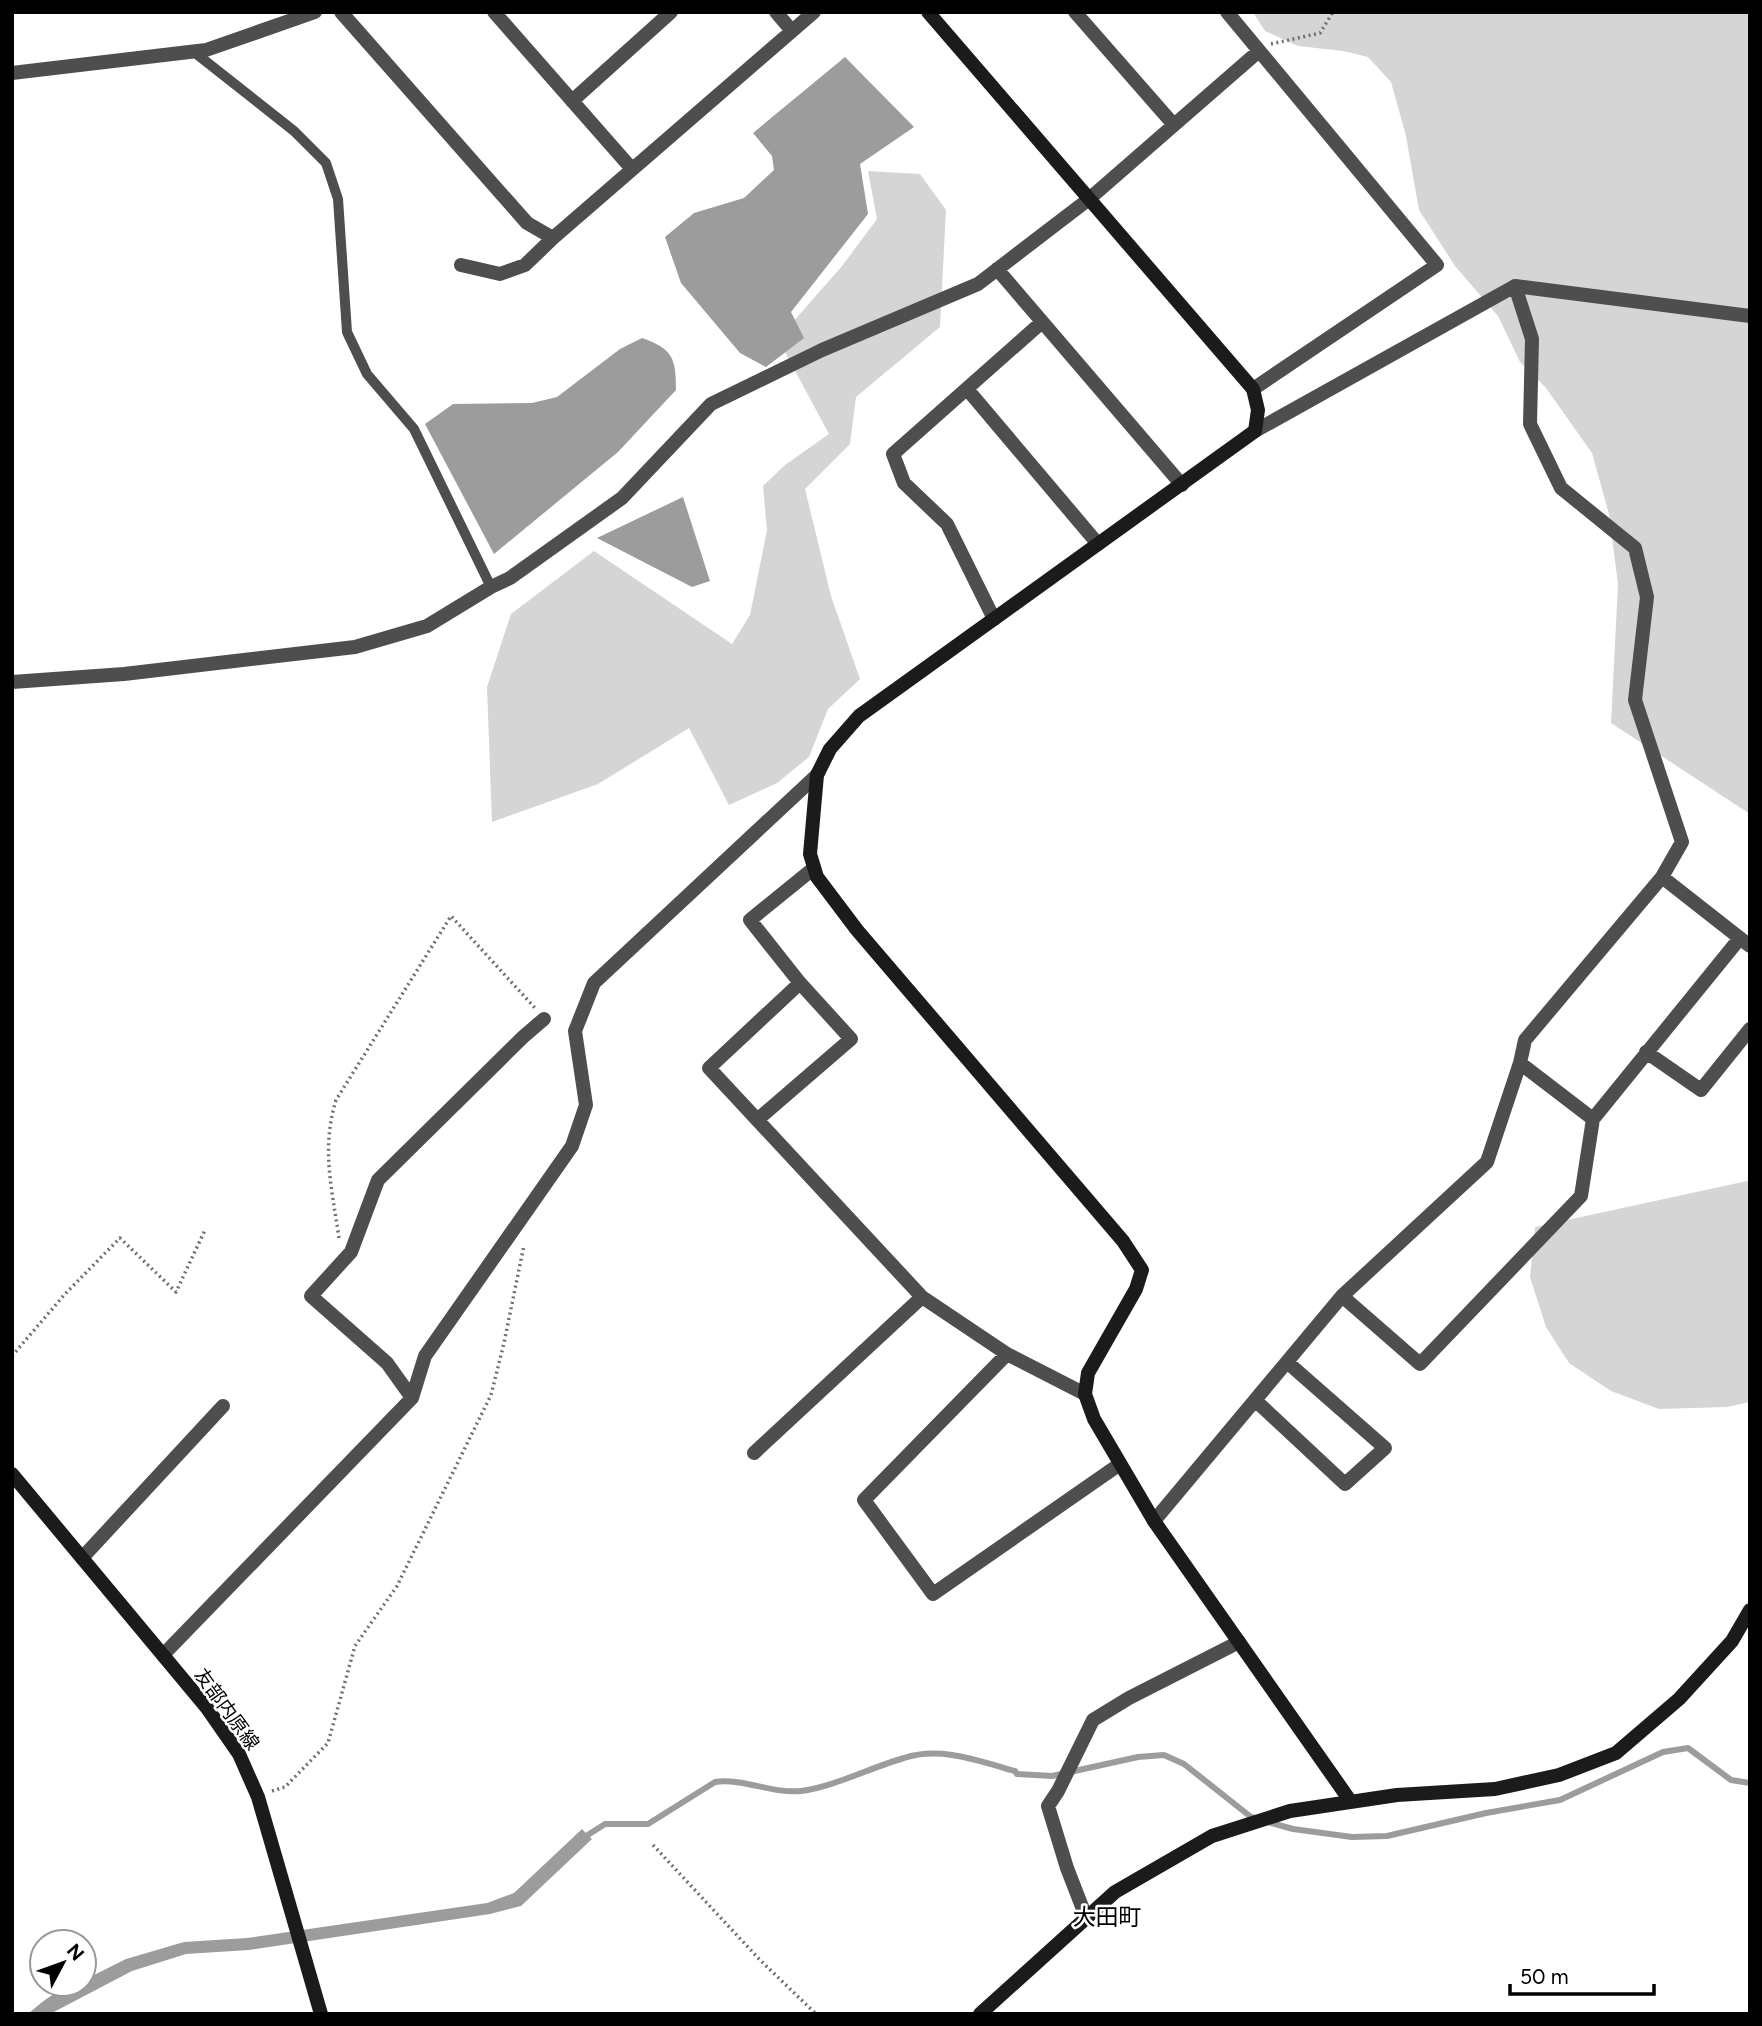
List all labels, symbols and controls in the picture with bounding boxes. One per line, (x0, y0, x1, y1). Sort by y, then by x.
street label: 友部内原線 (190, 1664, 264, 1754)
district label: 大田町 (1073, 1903, 1142, 1931)
north arrow (28, 1928, 98, 1998)
text: N (62, 1939, 89, 1965)
scale bar (1510, 1952, 1654, 1996)
text: 50 m (1520, 1964, 1569, 1989)

